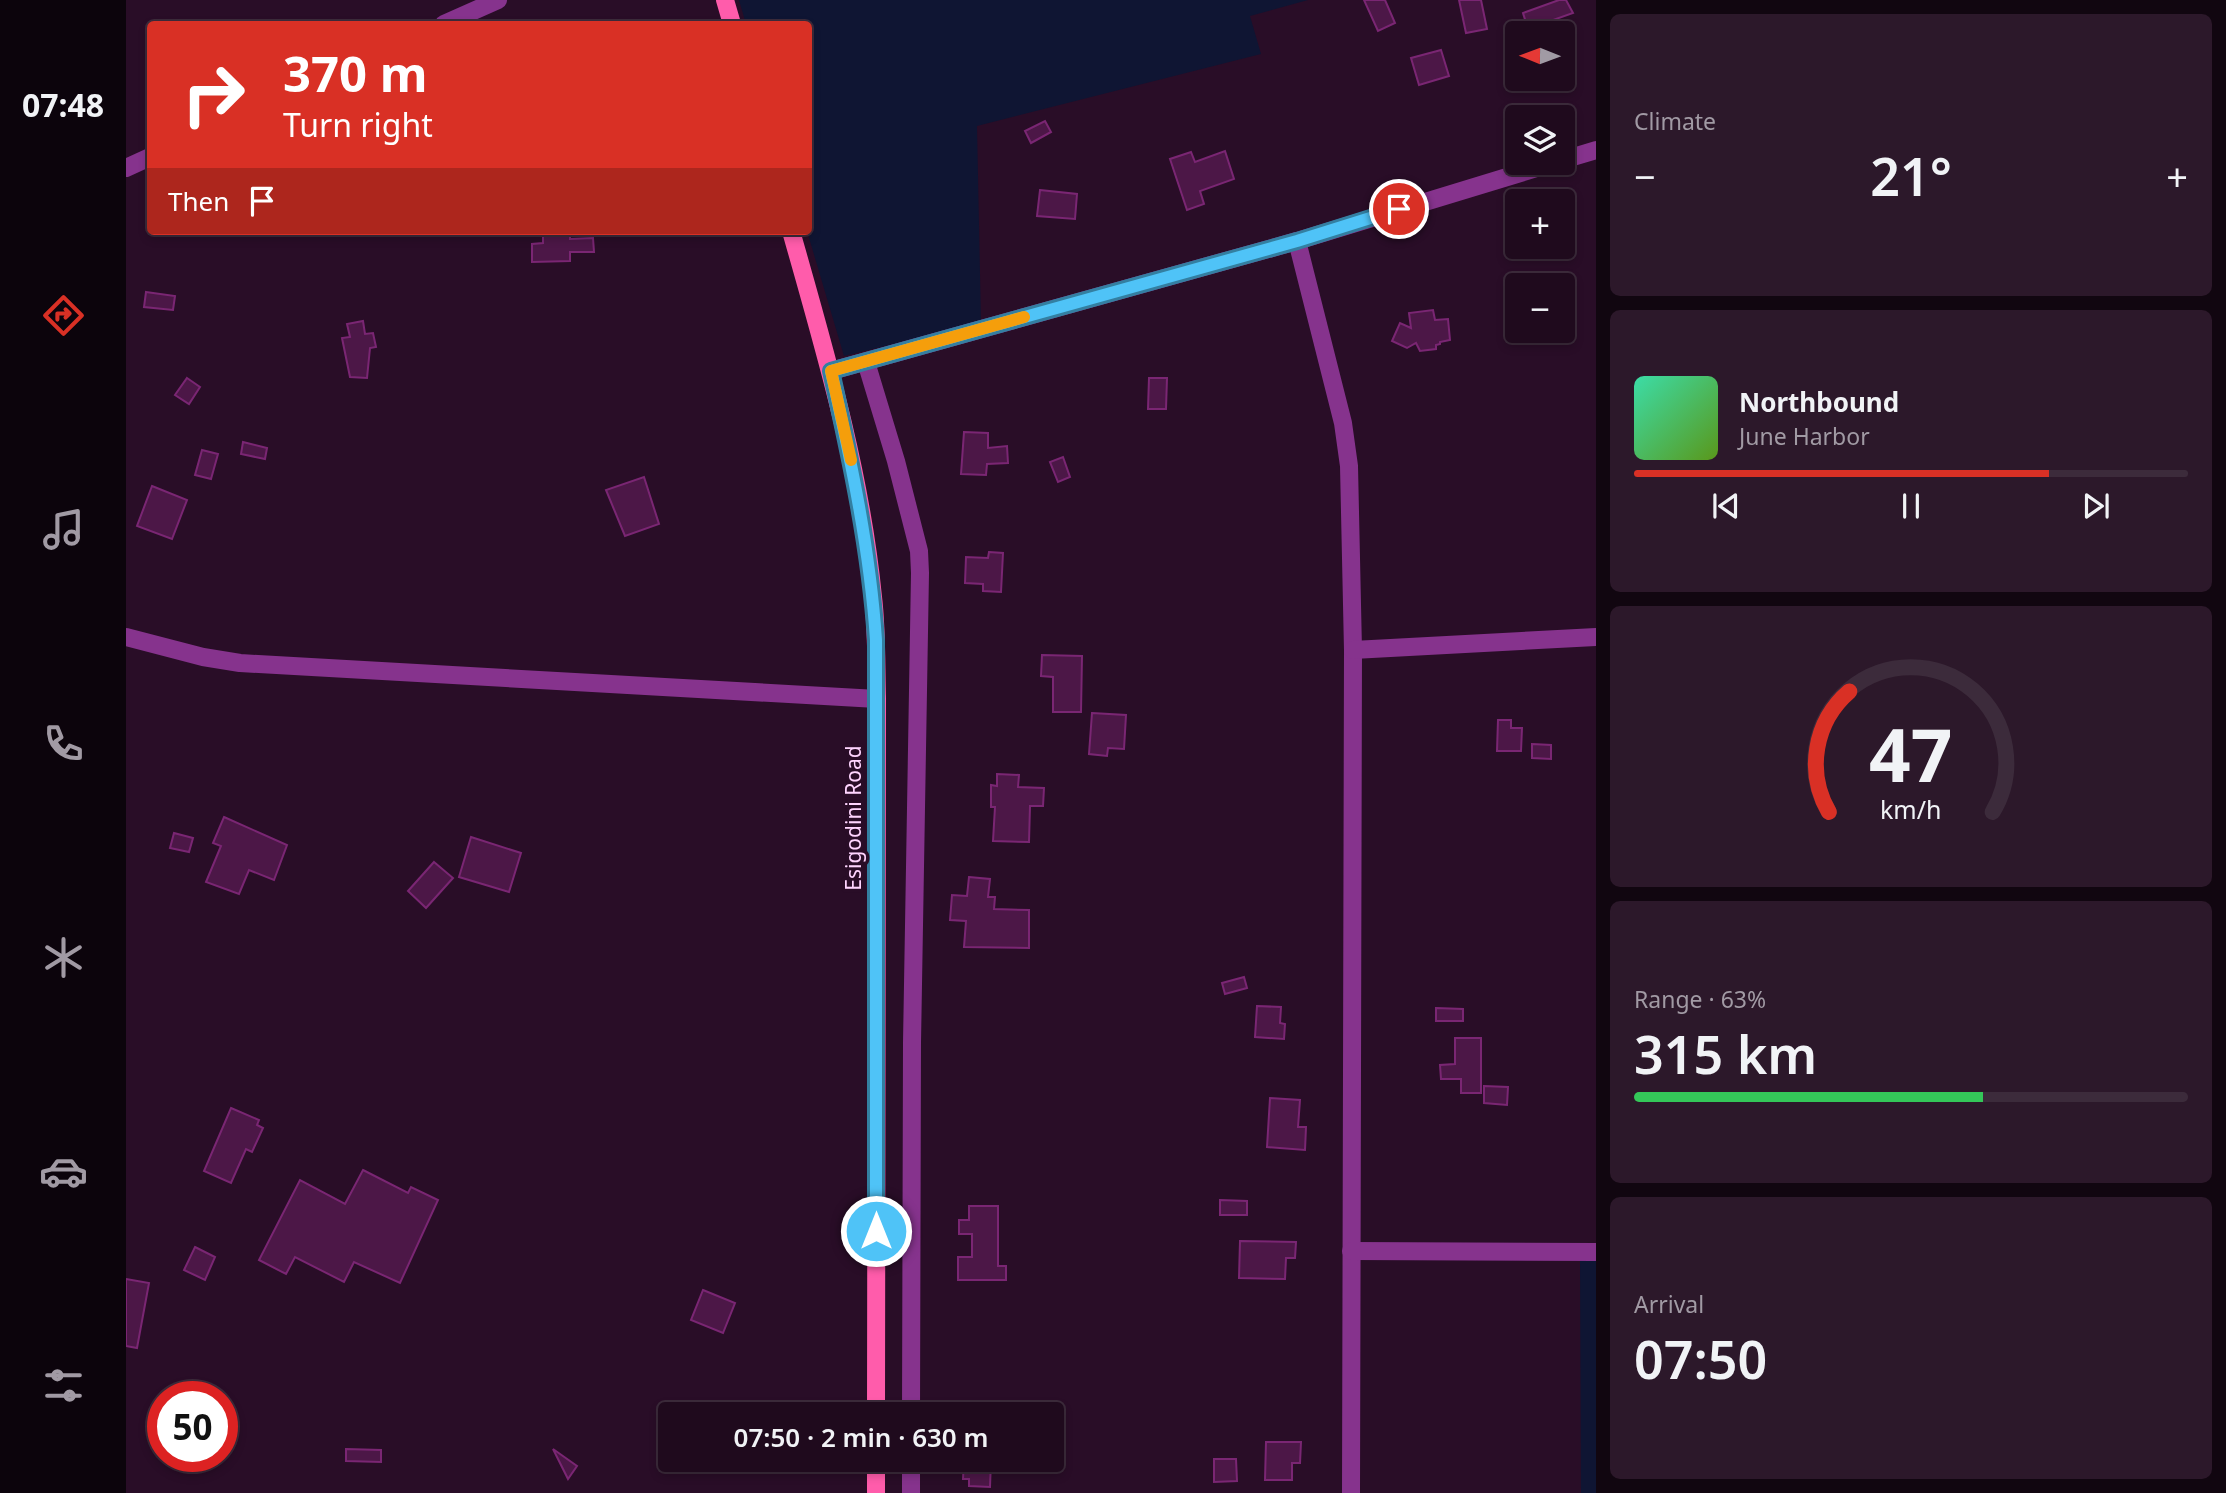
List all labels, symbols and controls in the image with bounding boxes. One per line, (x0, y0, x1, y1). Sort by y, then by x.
north arrow (1505, 21, 1575, 91)
map controls (1505, 21, 1575, 343)
text: 370 m (283, 40, 428, 106)
icon: right (168, 49, 259, 140)
text: 07:48 (22, 83, 104, 126)
text: Turn right (283, 103, 433, 146)
button: layers (1505, 105, 1575, 175)
text: Climate (1634, 105, 1716, 137)
text: 21° (1870, 140, 1952, 211)
text: − (1634, 150, 1656, 202)
text: + (2166, 150, 2188, 202)
pin (1369, 179, 1429, 239)
icon: arrive (243, 182, 281, 220)
text: Then (168, 183, 229, 219)
button: + (1505, 189, 1575, 259)
icon: arrive (1380, 190, 1418, 228)
button: − (1505, 273, 1575, 343)
icon: directions (39, 291, 88, 340)
text: Northbound (1739, 384, 1899, 420)
text: June Harbor (1739, 420, 1870, 452)
icon: previous (1707, 487, 1745, 525)
icon: pause (1892, 487, 1930, 525)
icon: next (2077, 487, 2115, 525)
icon: music (39, 505, 88, 554)
text: 47 (1869, 705, 1953, 804)
icon: phone (39, 719, 88, 768)
street label: Esigodini Road (839, 745, 867, 891)
text: km/h (1880, 792, 1942, 826)
icon: climate (39, 933, 88, 982)
text: Range · 63% (1634, 983, 1766, 1015)
text: 315 km (1634, 1018, 1817, 1089)
icon: car (39, 1147, 88, 1196)
position arrow (839, 1194, 913, 1268)
text: Arrival (1634, 1288, 1704, 1320)
text: 07:50 (1634, 1323, 1767, 1394)
icon: filters (39, 1361, 88, 1410)
speed limit sign: 50 (147, 1381, 238, 1472)
text: 07:50 · 2 min · 630 m (734, 1419, 988, 1455)

